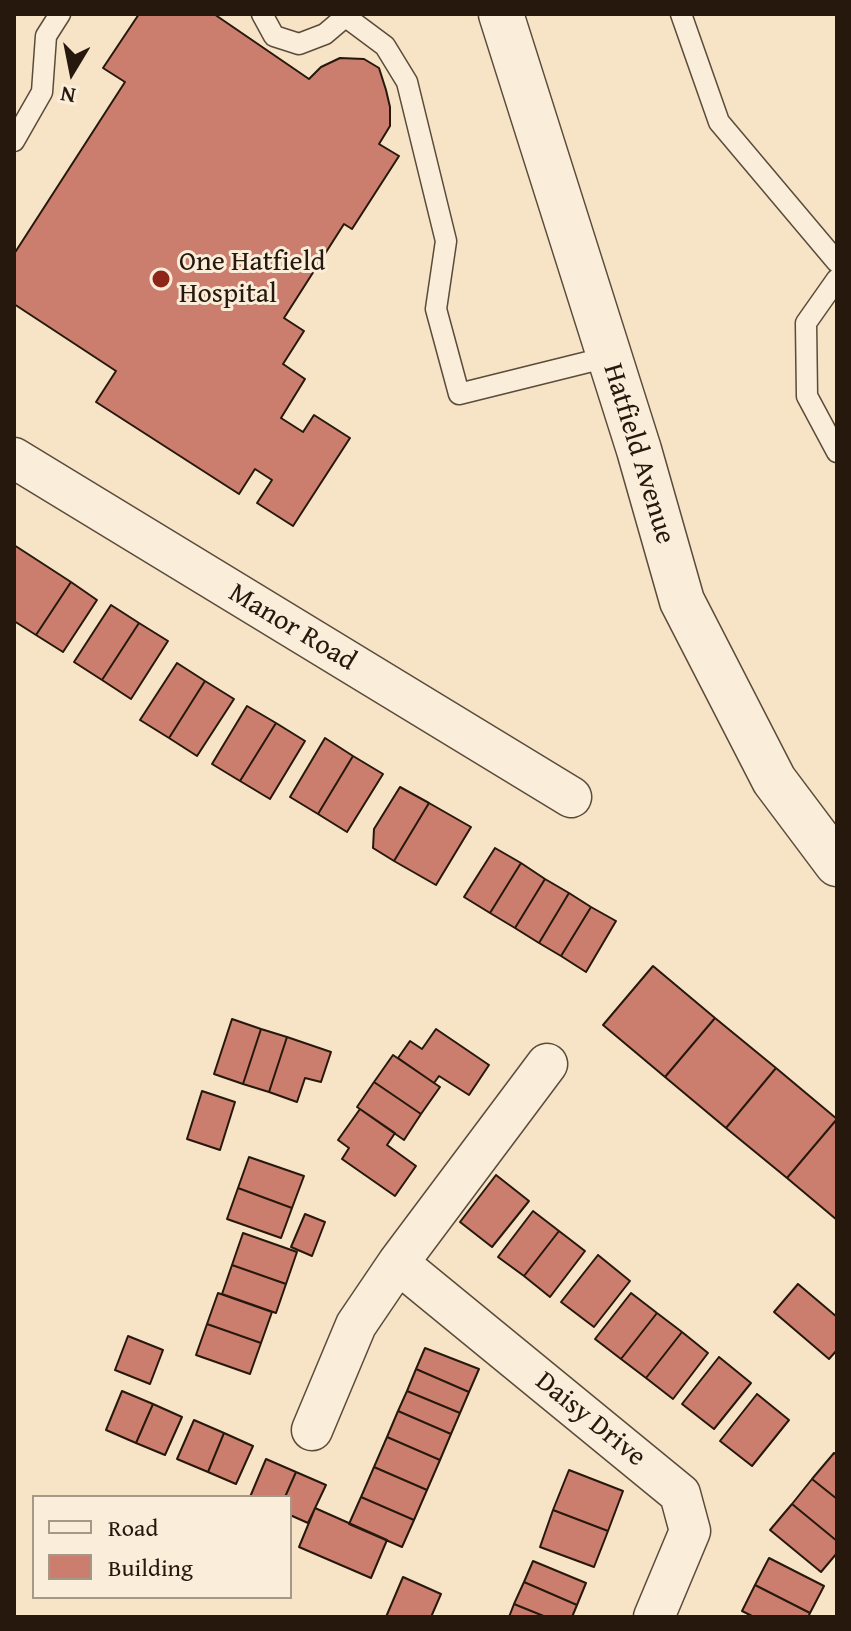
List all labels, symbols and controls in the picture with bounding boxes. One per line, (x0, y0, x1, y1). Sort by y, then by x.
north arrow (32, 32, 112, 112)
text: N (58, 79, 78, 113)
place label: One Hatfield Hospital (179, 246, 326, 312)
marker: One Hatfield Hospital (150, 268, 172, 290)
street label: Hatfield Avenue (595, 360, 681, 548)
street label: Manor Road (222, 577, 362, 679)
street label: Daisy Drive (528, 1365, 652, 1475)
legend (32, 1495, 292, 1599)
text: Road (108, 1510, 158, 1545)
text: Building (108, 1550, 193, 1585)

